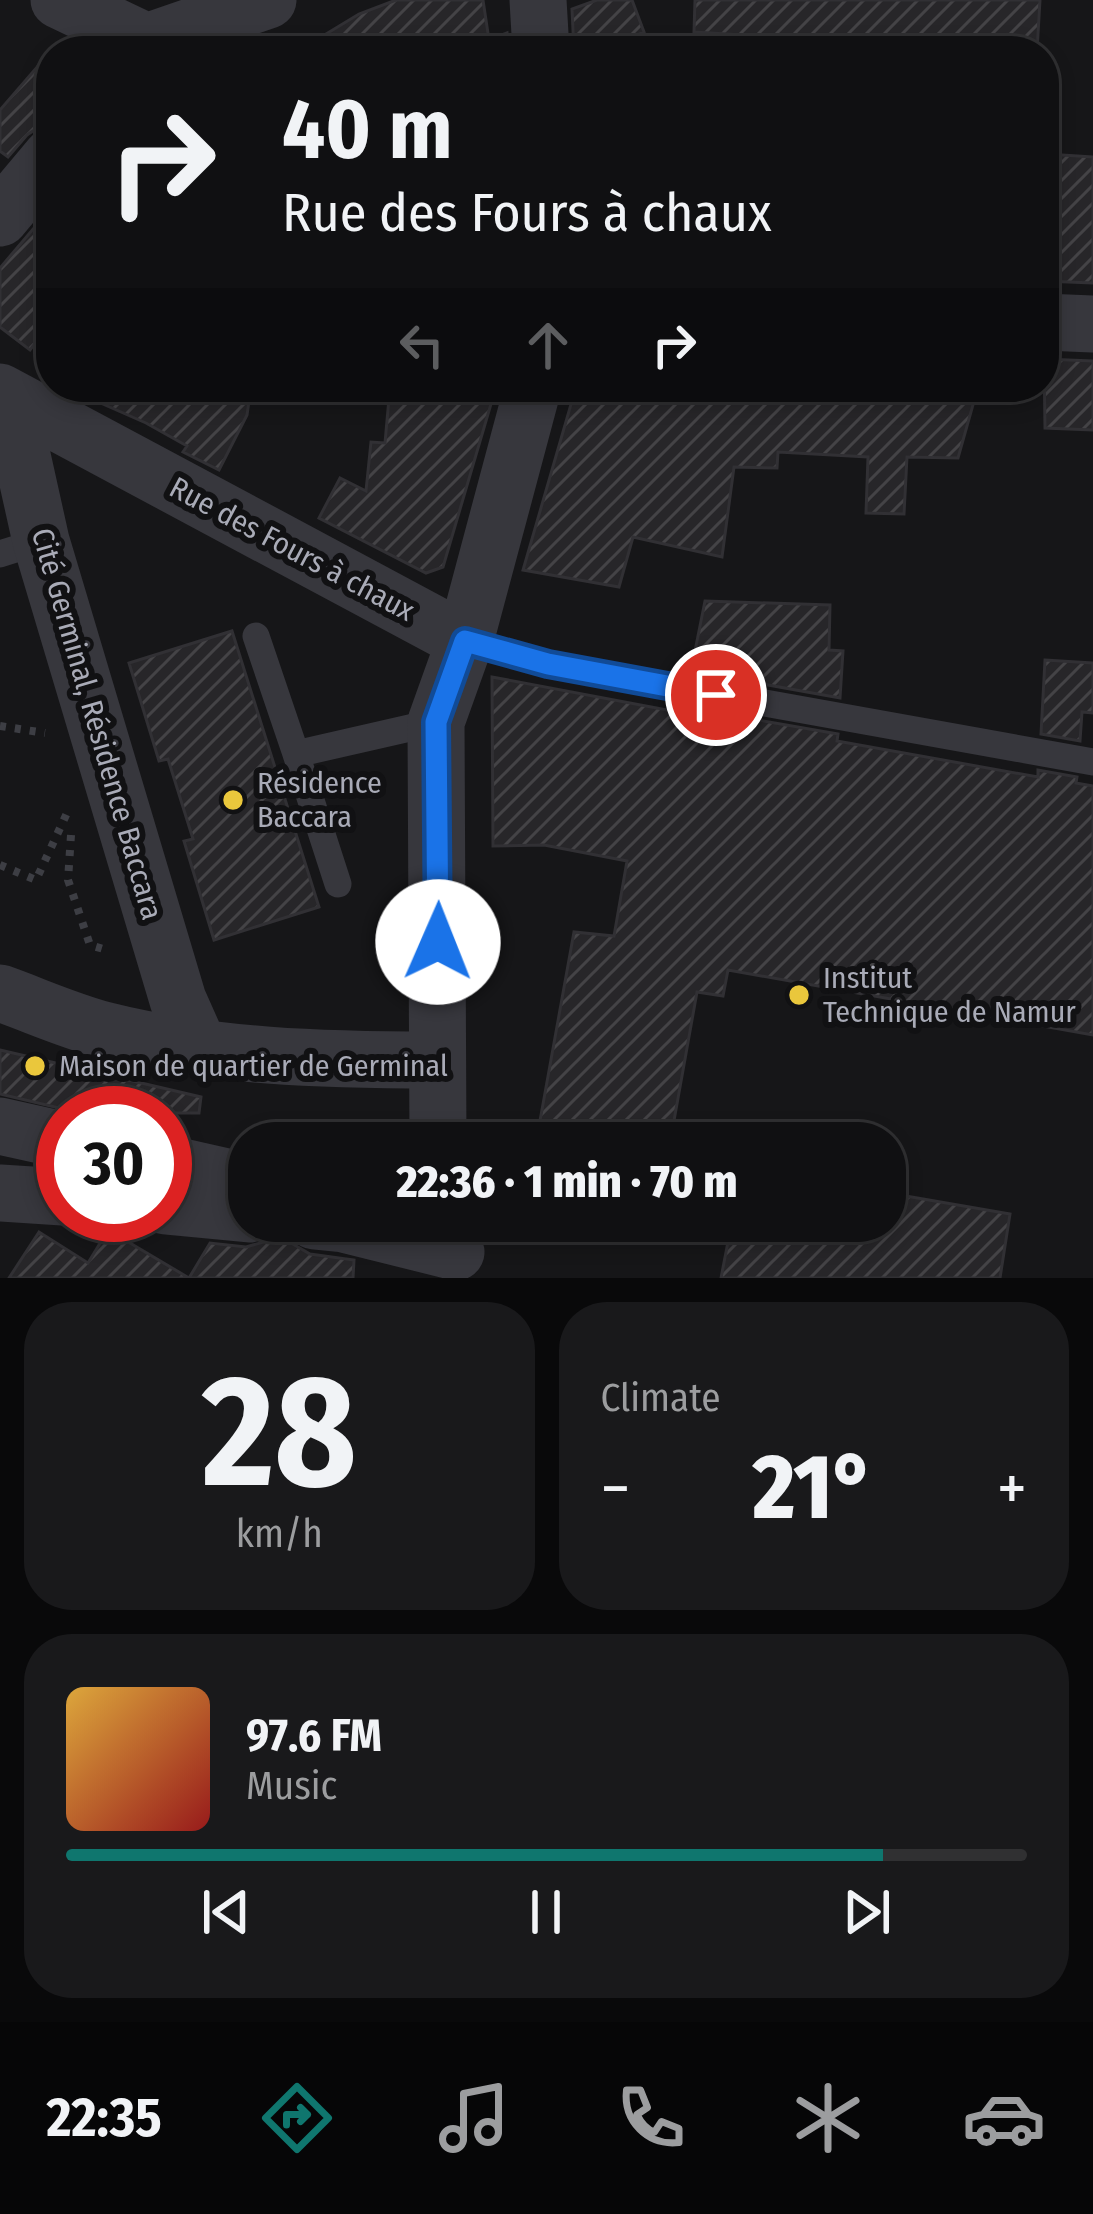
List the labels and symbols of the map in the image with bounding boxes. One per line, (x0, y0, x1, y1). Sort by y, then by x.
street label: Rue des Fours à chaux (163, 469, 421, 629)
street label: Cité Germinal, Résidence Baccara (24, 524, 170, 924)
pin (665, 644, 767, 746)
place label: Résidence Baccara (257, 765, 382, 835)
marker: Résidence Baccara (220, 787, 246, 813)
position arrow (375, 879, 501, 1005)
place label: Institut Technique de Namur (823, 960, 1076, 1030)
marker: Institut Technique de Namur (786, 982, 812, 1008)
place label: Maison de quartier de Germinal (59, 1048, 448, 1084)
marker: Maison de quartier de Germinal (22, 1053, 48, 1079)
speed limit sign: 30 (36, 1086, 192, 1242)

